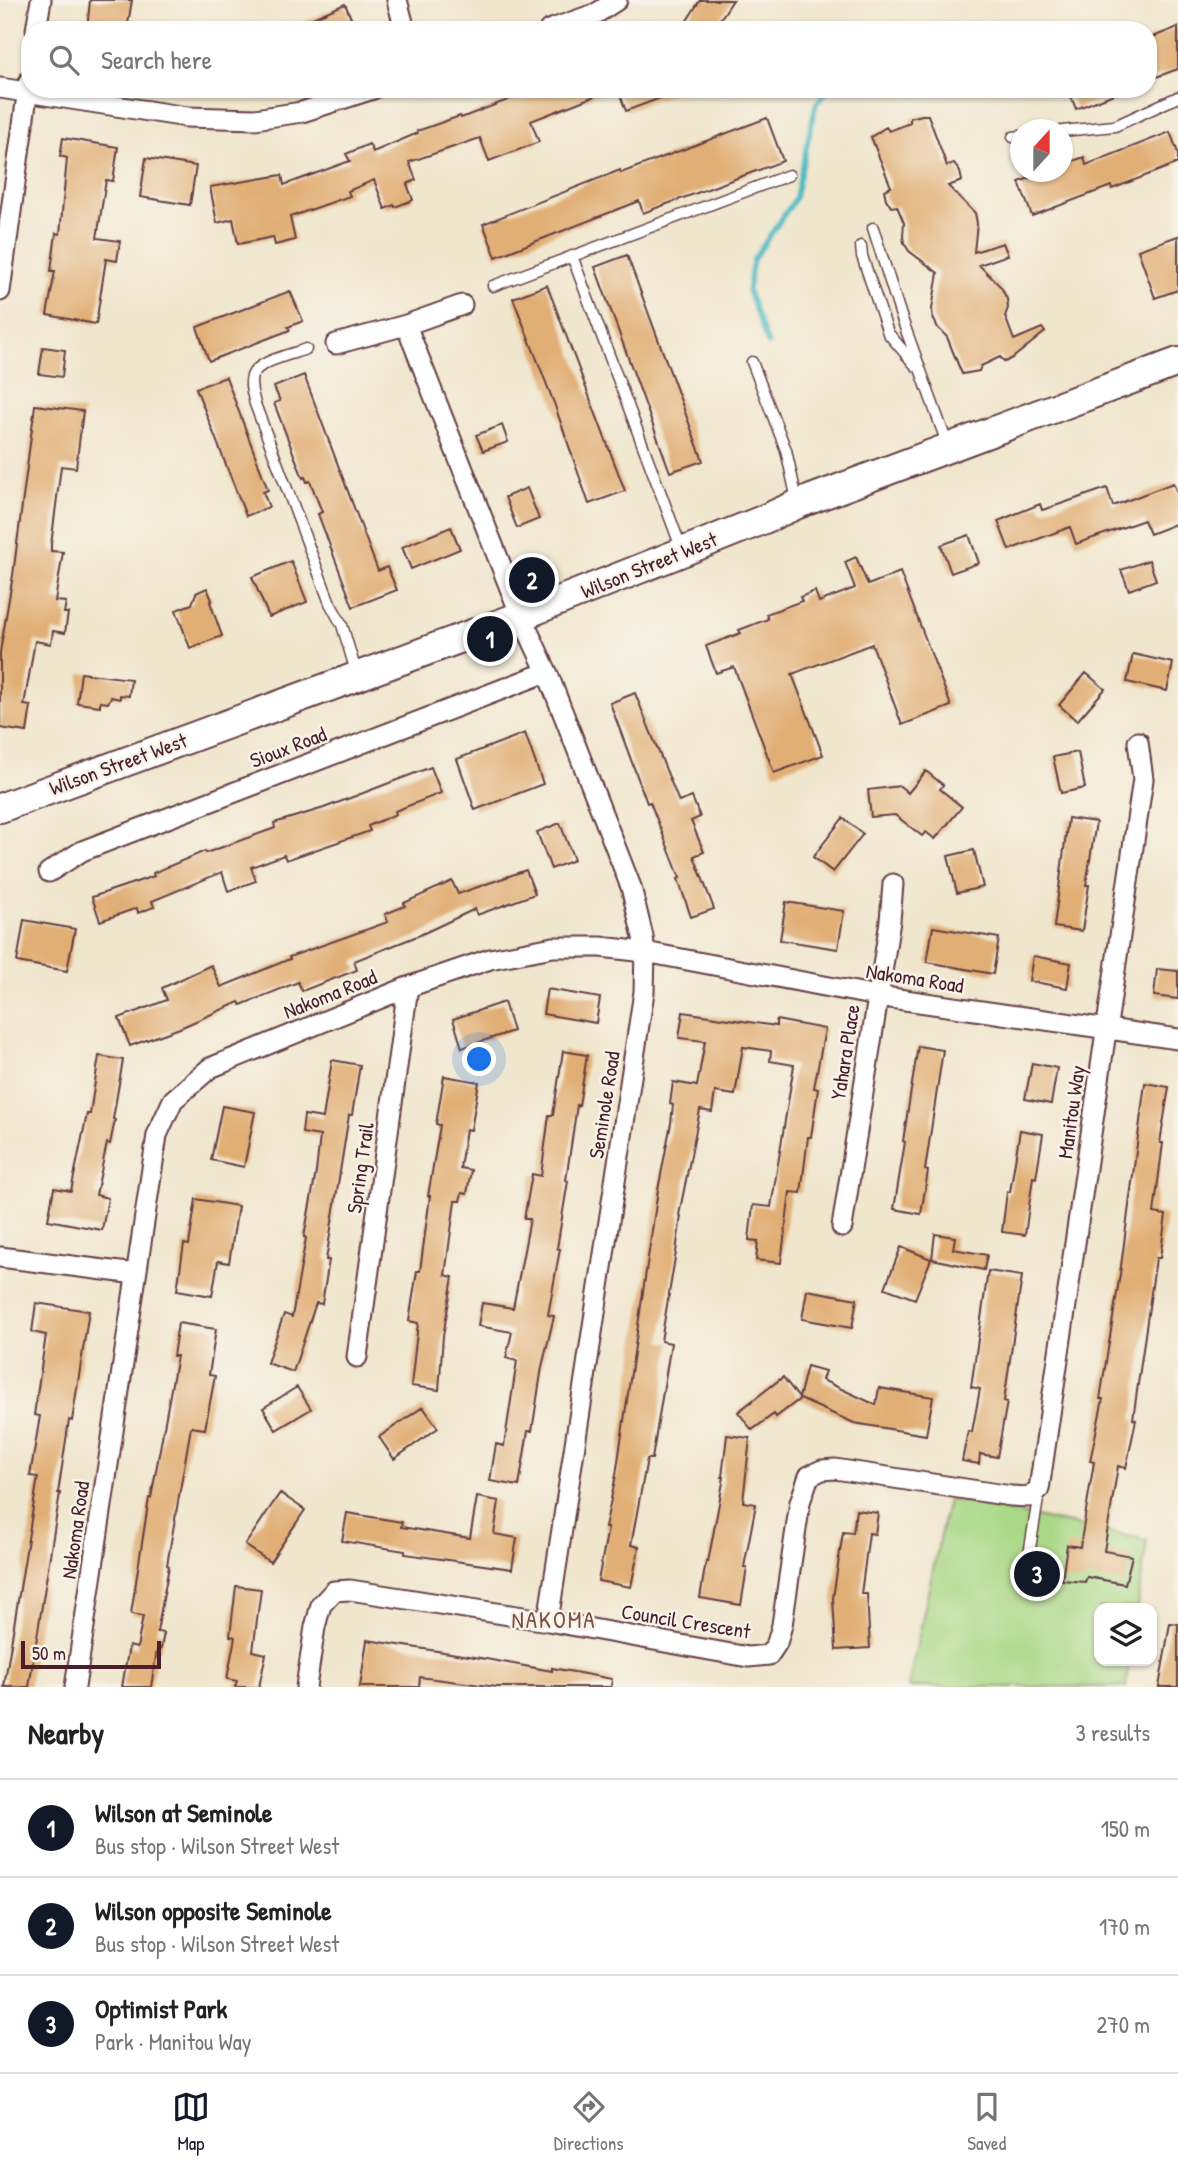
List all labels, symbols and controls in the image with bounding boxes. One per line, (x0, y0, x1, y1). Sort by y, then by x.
search box (21, 21, 1157, 98)
icon: search (45, 41, 83, 79)
text: Search here (101, 42, 212, 77)
north arrow (1010, 119, 1073, 182)
street label: Wilson Street West (577, 524, 722, 605)
pin: 2 (509, 554, 555, 606)
pin: 1 (467, 613, 513, 665)
street label: Sioux Road (246, 719, 330, 775)
street label: Wilson Street West (45, 725, 192, 802)
street label: Nakoma Road (864, 956, 966, 1000)
street label: Nakoma Road (279, 962, 381, 1026)
street label: Yahara Place (823, 1002, 867, 1102)
your location (462, 1042, 496, 1076)
street label: Seminole Road (581, 1049, 627, 1161)
street label: Manitou Way (1050, 1063, 1092, 1161)
street label: Spring Trail (339, 1120, 381, 1215)
street label: Nakoma Road (54, 1479, 96, 1581)
pin: 3 (1014, 1548, 1060, 1600)
street label: Council Crescent (619, 1596, 753, 1646)
map controls (1094, 1603, 1157, 1666)
button: layers (1094, 1603, 1157, 1666)
district label: NAKOMA (511, 1604, 597, 1635)
scale bar (21, 1638, 161, 1670)
text: 50 m (32, 1640, 66, 1666)
text: Nearby (28, 1713, 104, 1753)
text: 3 results (1075, 1717, 1150, 1748)
text: Wilson at Seminole (95, 1795, 272, 1830)
text: 1 (47, 1813, 55, 1844)
text: 150 m (1101, 1813, 1150, 1844)
text: Bus stop · Wilson Street West (95, 1830, 339, 1861)
text: Wilson opposite Seminole (95, 1893, 332, 1928)
text: 2 (46, 1911, 56, 1942)
text: 170 m (1099, 1911, 1150, 1942)
text: Bus stop · Wilson Street West (95, 1928, 339, 1959)
text: Optimist Park (95, 1991, 227, 2026)
text: 3 (46, 2009, 56, 2040)
text: 270 m (1097, 2009, 1150, 2040)
text: Park · Manitou Way (95, 2026, 252, 2057)
tab: Map (172, 2088, 210, 2156)
tab: Directions (554, 2088, 624, 2156)
tab: Saved (967, 2088, 1006, 2156)

